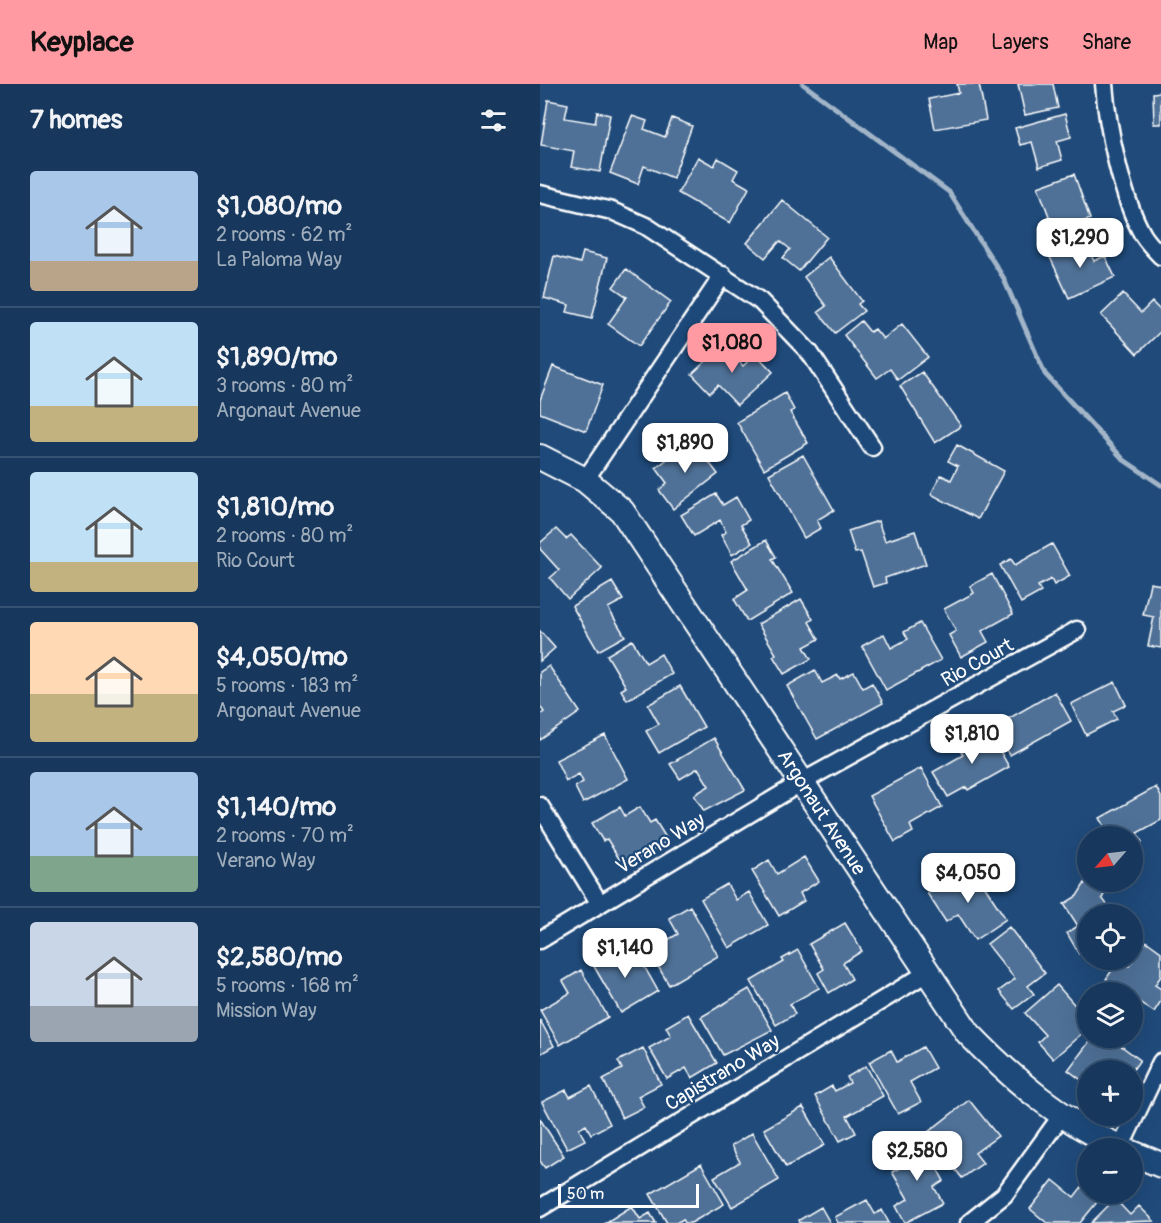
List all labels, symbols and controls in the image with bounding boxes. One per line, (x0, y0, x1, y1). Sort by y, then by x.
text: Keyplace (30, 25, 134, 60)
text: Map (923, 29, 958, 56)
text: Layers (991, 29, 1049, 56)
text: Share (1082, 29, 1131, 56)
text: 7 homes (30, 104, 122, 136)
icon: filters (477, 104, 510, 137)
text: $1,080/mo (216, 190, 342, 222)
icon: home (78, 195, 150, 267)
pin: $1,290 (1031, 218, 1129, 269)
text: 2 rooms · 62 m² (216, 222, 352, 247)
text: $1,290 (1051, 225, 1109, 250)
text: La Paloma Way (216, 247, 342, 272)
pin: $1,080 (683, 323, 781, 374)
text: $1,080 (701, 330, 763, 355)
text: $1,890/mo (216, 341, 338, 373)
icon: home (78, 346, 150, 418)
text: 3 rooms · 80 m² (216, 373, 353, 398)
text: Argonaut Avenue (216, 398, 361, 423)
pin: $1,890 (636, 423, 734, 474)
text: $1,890 (656, 430, 714, 455)
text: $1,810/mo (216, 491, 334, 523)
icon: home (78, 496, 150, 568)
text: 2 rooms · 80 m² (216, 523, 353, 548)
text: Rio Court (216, 548, 295, 573)
street label: Rio Court (937, 632, 1018, 692)
text: $4,050/mo (216, 641, 348, 673)
icon: home (78, 646, 150, 718)
text: 5 rooms · 183 m² (216, 673, 358, 698)
text: Argonaut Avenue (216, 698, 361, 723)
pin: $1,810 (923, 714, 1021, 765)
text: $1,810 (944, 721, 1000, 746)
street label: Argonaut Avenue (772, 745, 872, 880)
text: $1,140/mo (216, 791, 336, 823)
icon: home (78, 796, 150, 868)
street label: Verano Way (611, 807, 710, 880)
text: 2 rooms · 70 m² (216, 823, 354, 848)
north arrow (1077, 826, 1143, 892)
map controls (1077, 826, 1143, 1204)
text: Verano Way (216, 848, 315, 873)
pin: $4,050 (919, 853, 1017, 904)
text: $4,050 (935, 860, 1001, 885)
button: locate (1077, 904, 1143, 970)
pin: $1,140 (576, 928, 674, 979)
text: $1,140 (597, 935, 653, 960)
text: $2,580/mo (216, 941, 343, 973)
icon: home (78, 946, 150, 1018)
text: 5 rooms · 168 m² (216, 973, 359, 998)
button: layers (1077, 982, 1143, 1048)
text: Mission Way (216, 998, 317, 1023)
street label: Capistrano Way (660, 1028, 784, 1116)
button: + (1077, 1060, 1143, 1126)
pin: $2,580 (868, 1131, 966, 1182)
text: $2,580 (886, 1138, 948, 1163)
button: − (1077, 1138, 1143, 1204)
scale bar (558, 1181, 699, 1208)
text: 50 m (567, 1184, 604, 1204)

